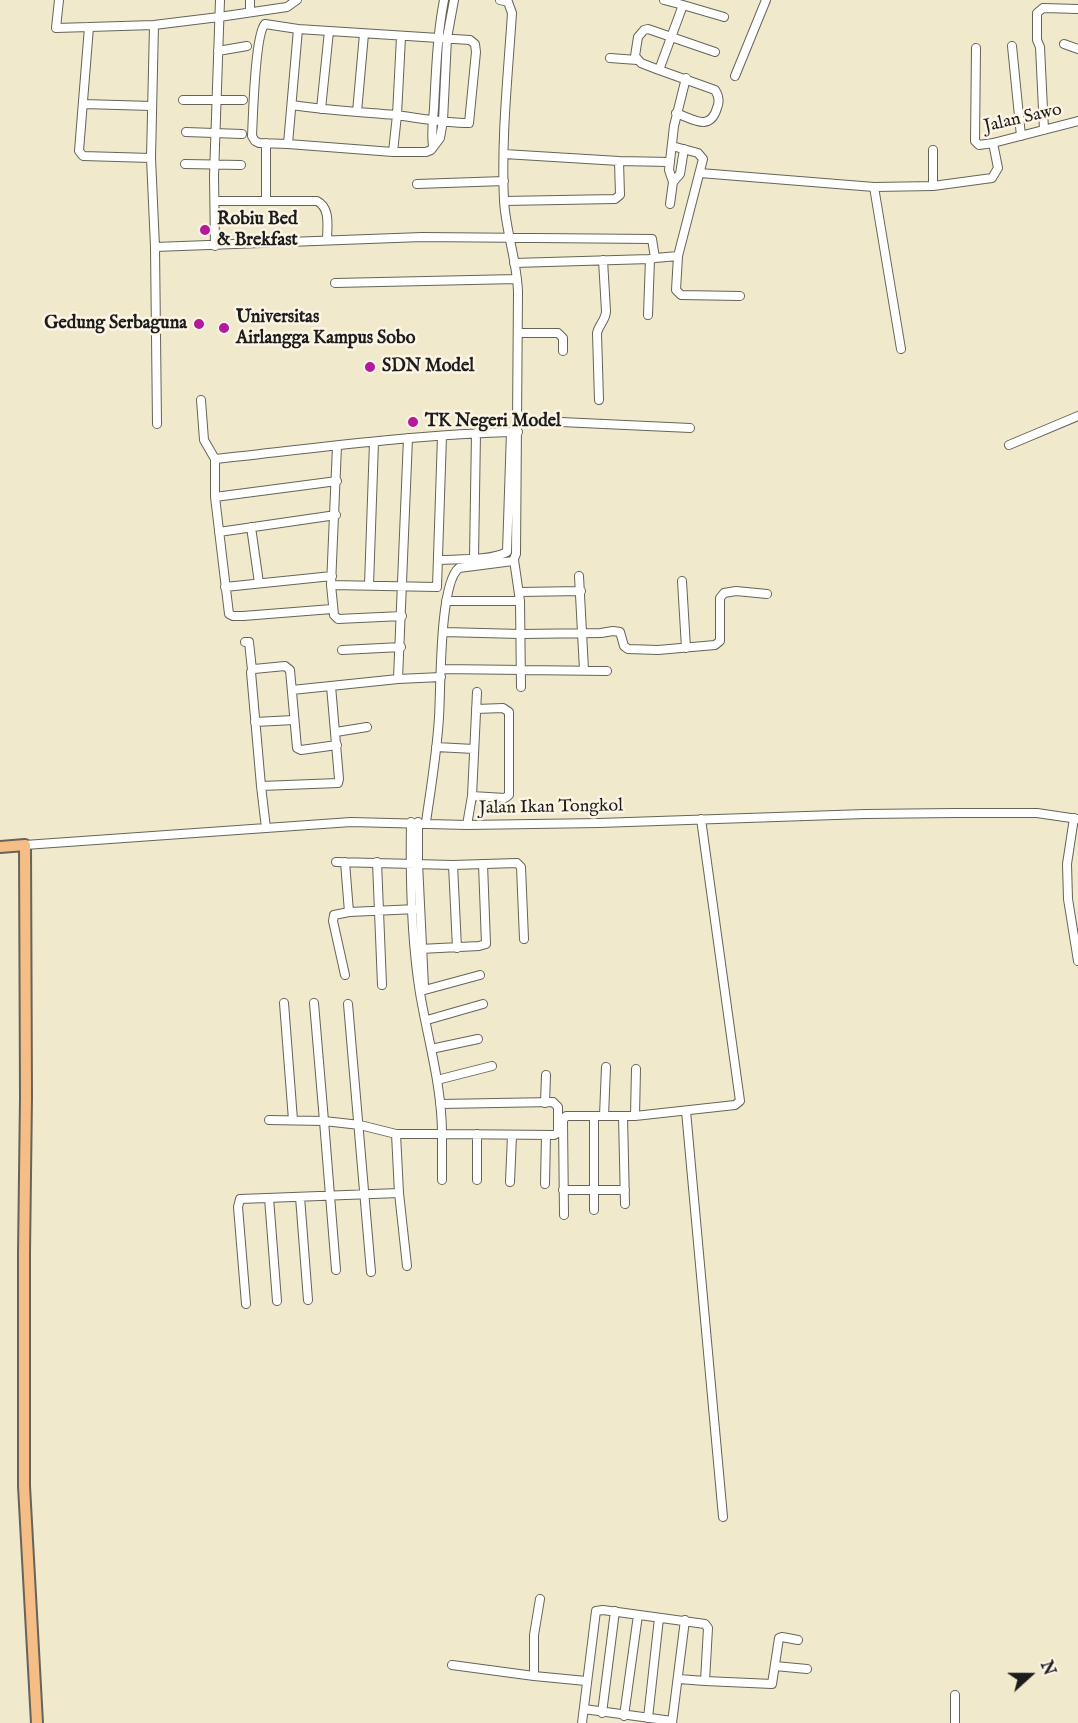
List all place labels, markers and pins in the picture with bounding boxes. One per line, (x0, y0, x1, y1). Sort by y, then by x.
place label: Robiu Bed & Brekfast (217, 209, 298, 252)
marker: Robiu Bed & Brekfast (198, 223, 212, 237)
place label: Universitas Airlangga Kampus Sobo (236, 307, 415, 350)
place label: Gedung Serbaguna (44, 313, 187, 335)
marker: Gedung Serbaguna (192, 317, 206, 331)
marker: Universitas Airlangga Kampus Sobo (217, 321, 231, 335)
place label: SDN Model (382, 356, 474, 378)
marker: SDN Model (363, 360, 377, 374)
place label: TK Negeri Model (425, 411, 561, 433)
marker: TK Negeri Model (406, 415, 420, 429)

